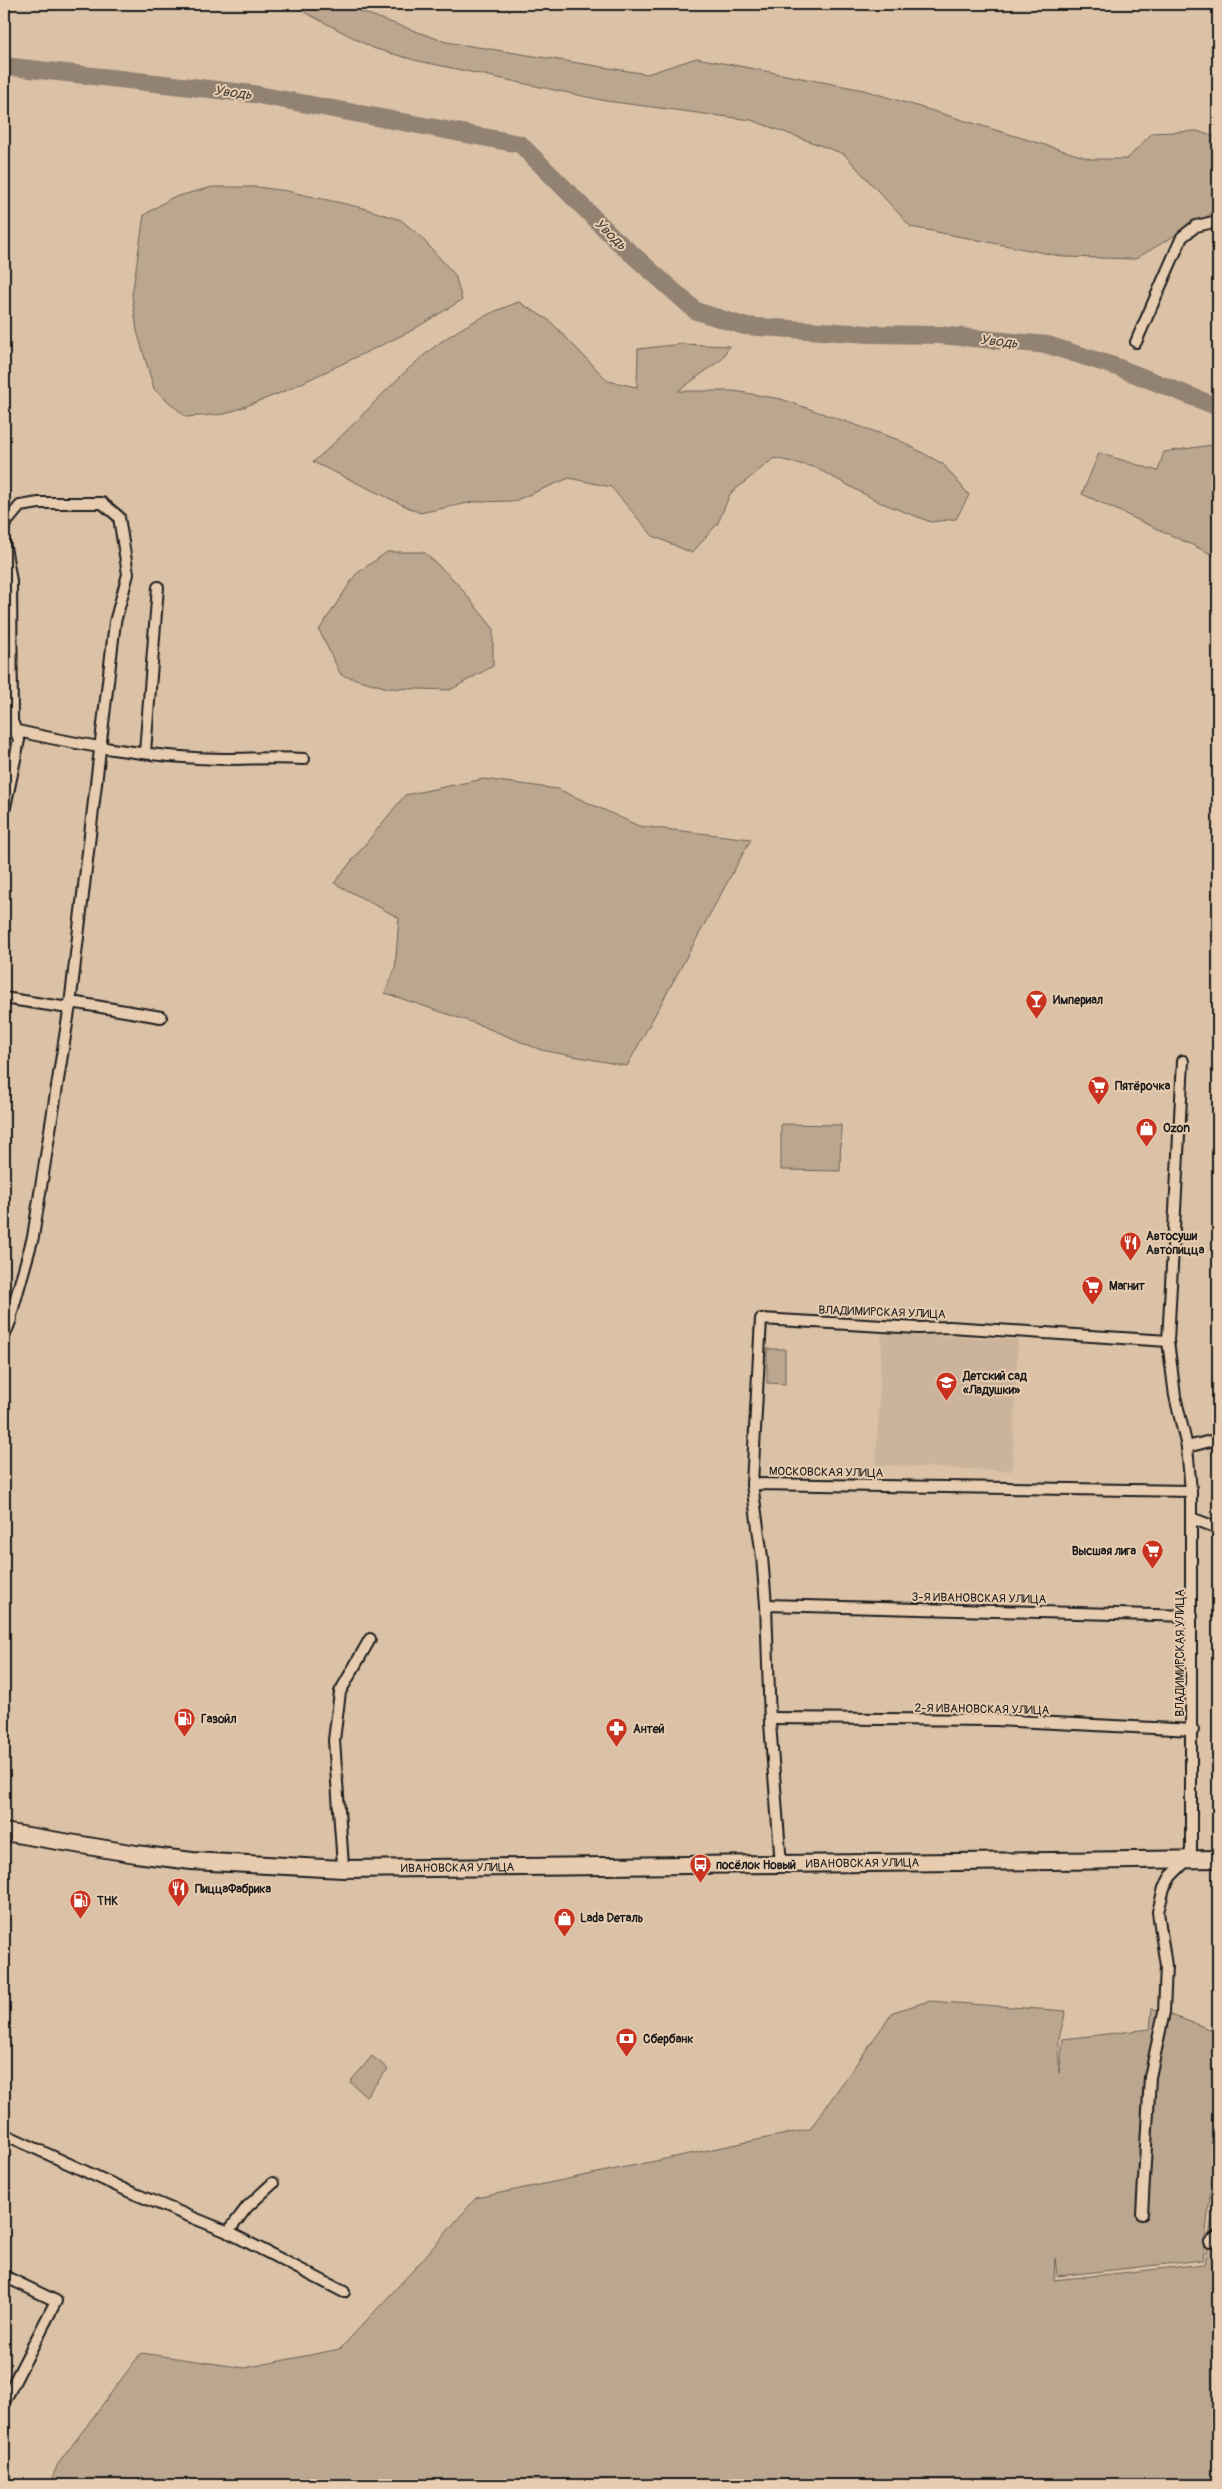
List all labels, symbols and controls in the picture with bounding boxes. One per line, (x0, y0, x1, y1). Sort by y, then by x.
water label: Уводь (213, 82, 253, 103)
water label: Уводь (591, 215, 630, 254)
water label: Уводь (979, 331, 1019, 352)
bar icon: Империал (1025, 988, 1049, 1019)
place label: Империал (1053, 993, 1103, 1008)
supermarket icon: Пятёрочка (1087, 1074, 1111, 1105)
place label: Пятёрочка (1115, 1079, 1171, 1094)
shop icon: Ozon (1135, 1116, 1159, 1147)
place label: Ozon (1163, 1121, 1190, 1136)
place label: Автосуши Автопицца (1146, 1229, 1205, 1258)
restaurant icon: Автосуши Автопицца (1118, 1231, 1142, 1262)
supermarket icon: Магнит (1081, 1274, 1105, 1305)
place label: Магнит (1109, 1279, 1146, 1294)
street label: ВЛАДИМИРСКАЯ УЛИЦА (818, 1303, 946, 1322)
place label: Детский сад «Ладушки» (962, 1369, 1028, 1398)
school or university icon: Детский сад «Ладушки» (935, 1371, 959, 1402)
street label: МОСКОВСКАЯ УЛИЦА (769, 1464, 884, 1481)
supermarket icon: Высшая лига (1140, 1539, 1164, 1570)
place label: Высшая лига (1072, 1544, 1136, 1559)
street label: ВЛАДИМИРСКАЯ УЛИЦА (1173, 1589, 1188, 1717)
street label: 3-Я ИВАНОВСКАЯ УЛИЦА (912, 1590, 1047, 1607)
street label: 2-Я ИВАНОВСКАЯ УЛИЦА (915, 1701, 1050, 1718)
fuel station icon: Газойл (173, 1707, 197, 1738)
place label: Газойл (201, 1712, 237, 1727)
pharmacy icon: Антей (605, 1717, 629, 1748)
place label: Антей (633, 1722, 665, 1737)
bus stop icon: посёлок Новый (688, 1853, 712, 1884)
street label: ИВАНОВСКАЯ УЛИЦА (806, 1855, 920, 1872)
place label: посёлок Новый (716, 1858, 796, 1873)
street label: ИВАНОВСКАЯ УЛИЦА (401, 1860, 515, 1876)
restaurant icon: ПиццаФабрика (167, 1877, 191, 1908)
place label: ПиццаФабрика (195, 1882, 272, 1897)
fuel station icon: ТНК (69, 1889, 93, 1920)
place label: ТНК (96, 1894, 118, 1909)
shop icon: Lada Dеталь (552, 1906, 576, 1937)
place label: Lada Dеталь (580, 1911, 644, 1926)
bank icon: Сбербанк (615, 2027, 639, 2058)
place label: Сбербанк (643, 2032, 694, 2047)

